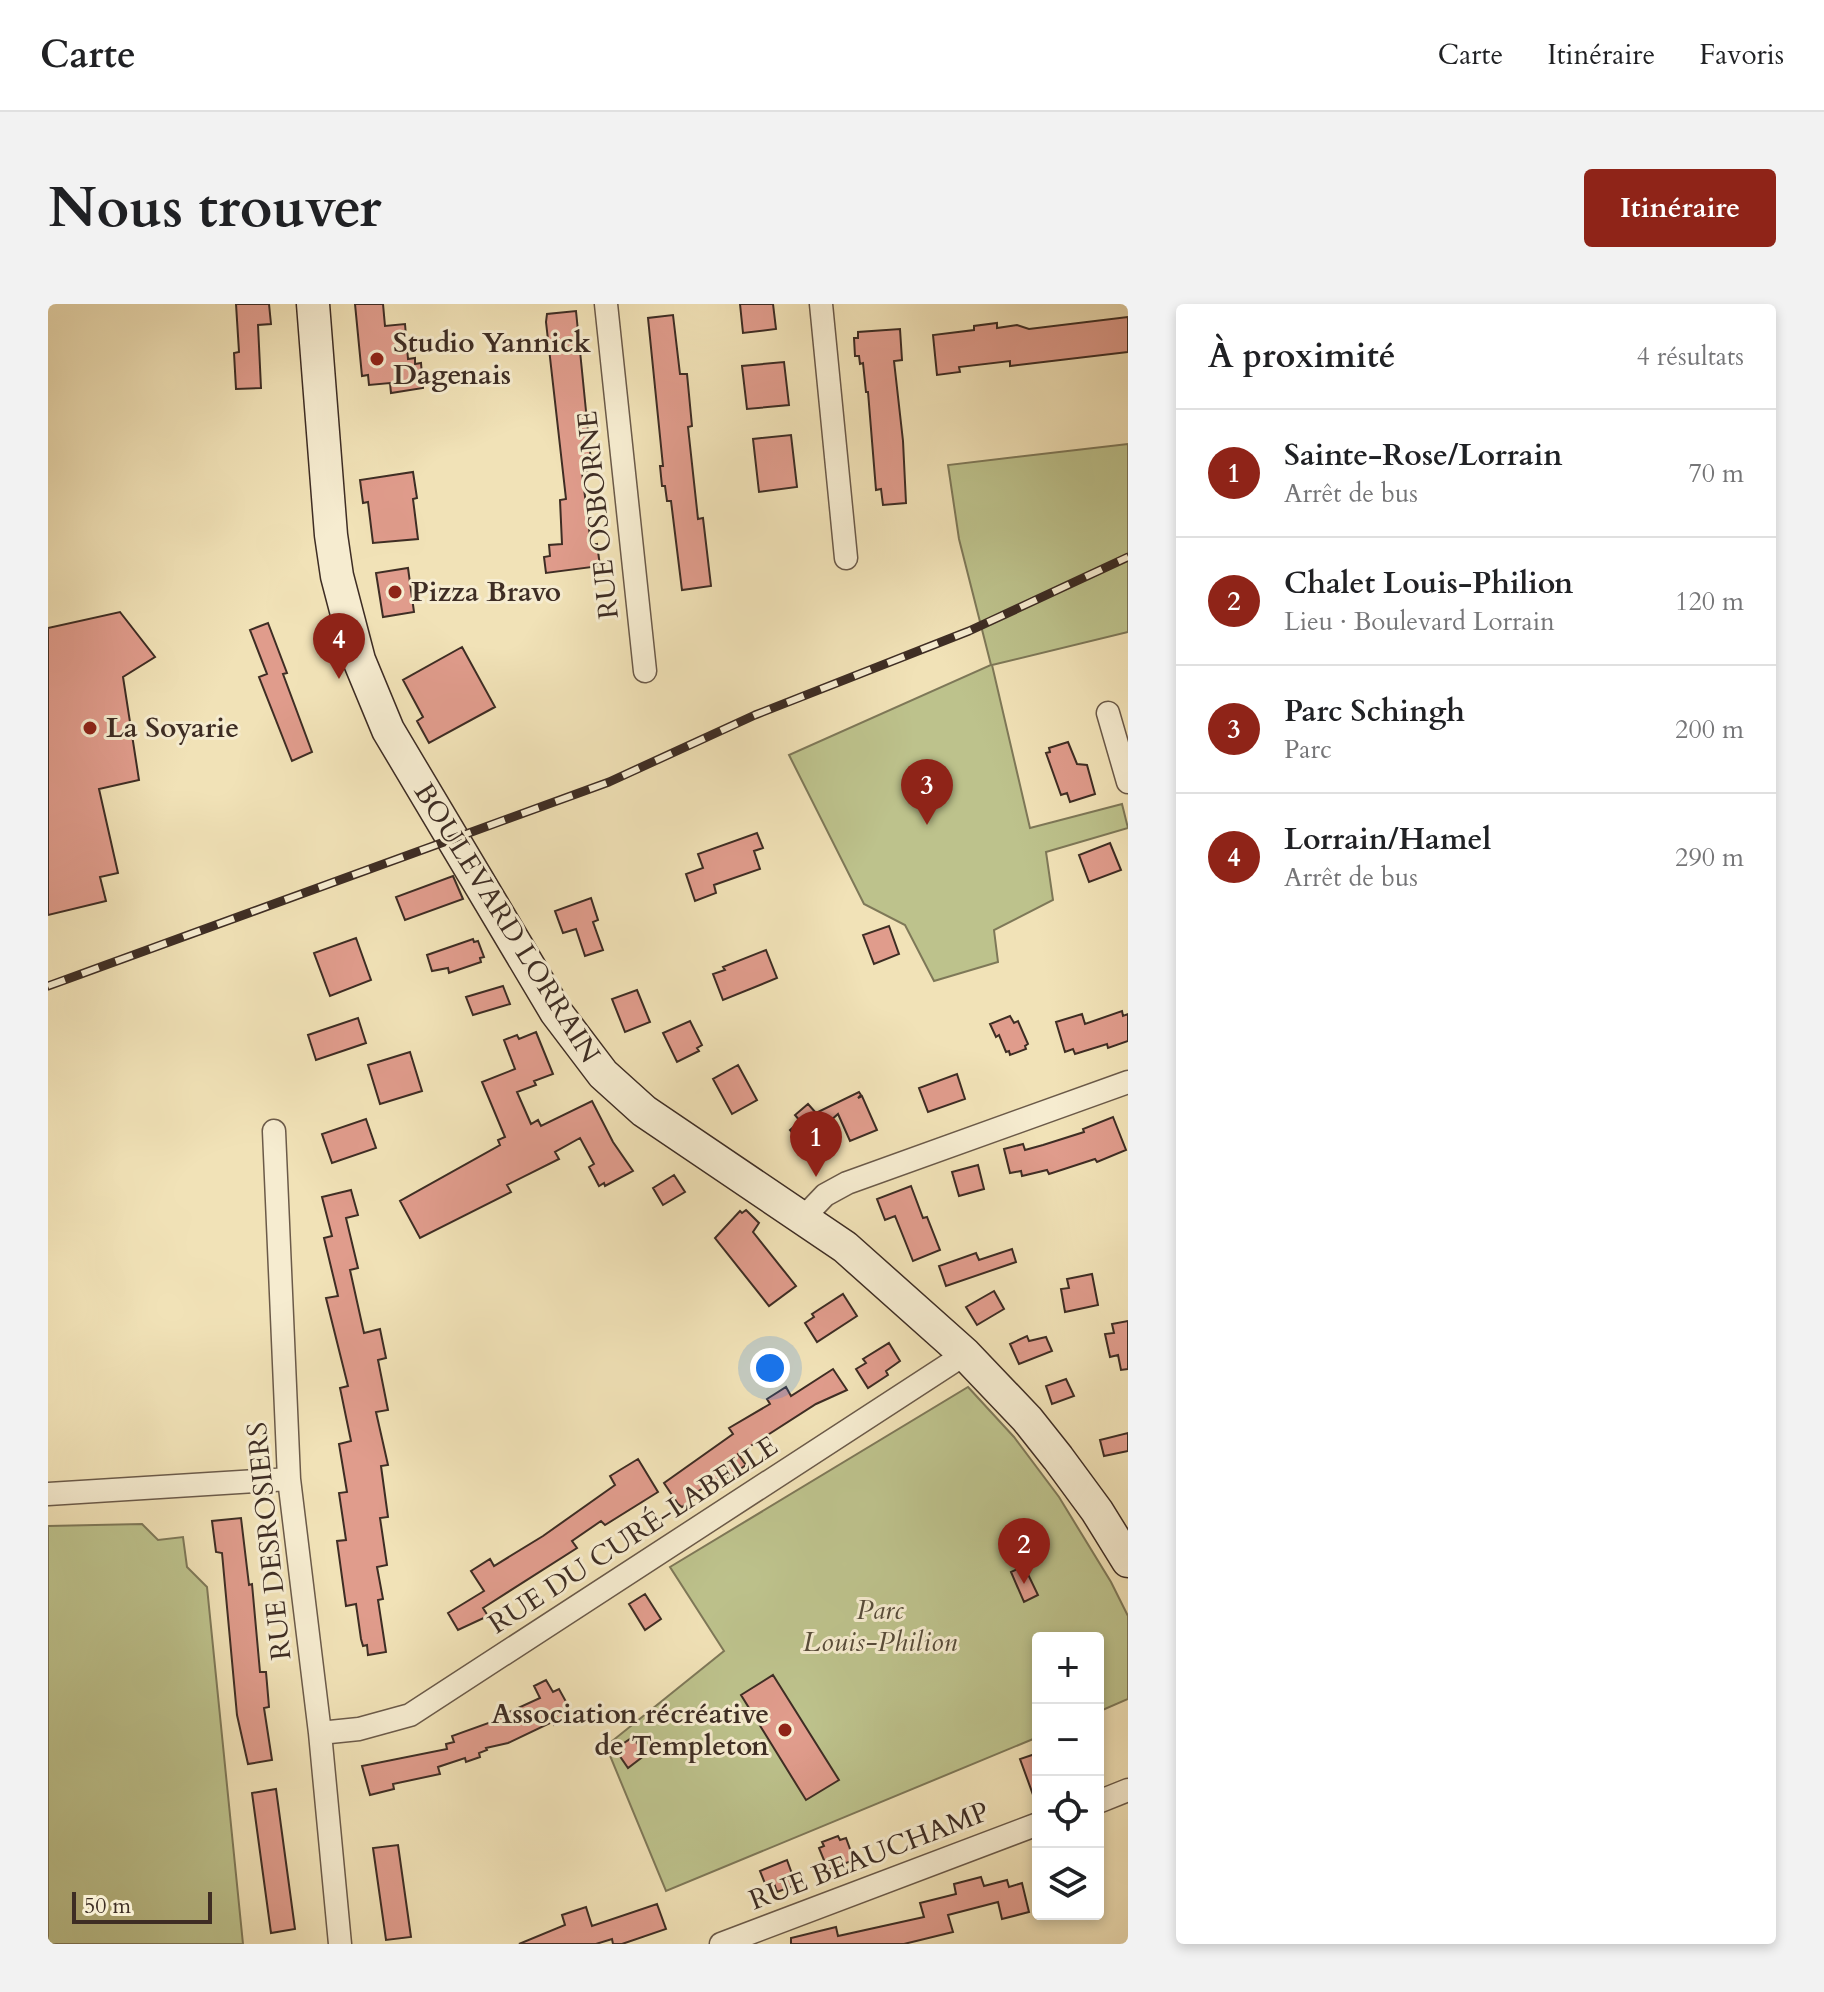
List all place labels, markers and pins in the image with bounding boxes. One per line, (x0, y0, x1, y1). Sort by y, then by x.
place label: Studio Yannick Dagenais (393, 324, 592, 394)
marker: Studio Yannick Dagenais (368, 350, 386, 368)
place label: Pizza Bravo (411, 573, 561, 611)
marker: Pizza Bravo (386, 583, 404, 601)
pin: 4 (313, 613, 365, 679)
place label: La Soyarie (106, 709, 239, 747)
marker: La Soyarie (81, 719, 99, 737)
pin: 3 (901, 759, 953, 825)
pin: 1 (790, 1111, 842, 1177)
pin: 2 (998, 1518, 1050, 1584)
place label: Association récréative de Templeton (491, 1695, 769, 1765)
marker: Association récréative de Templeton (776, 1721, 794, 1739)

